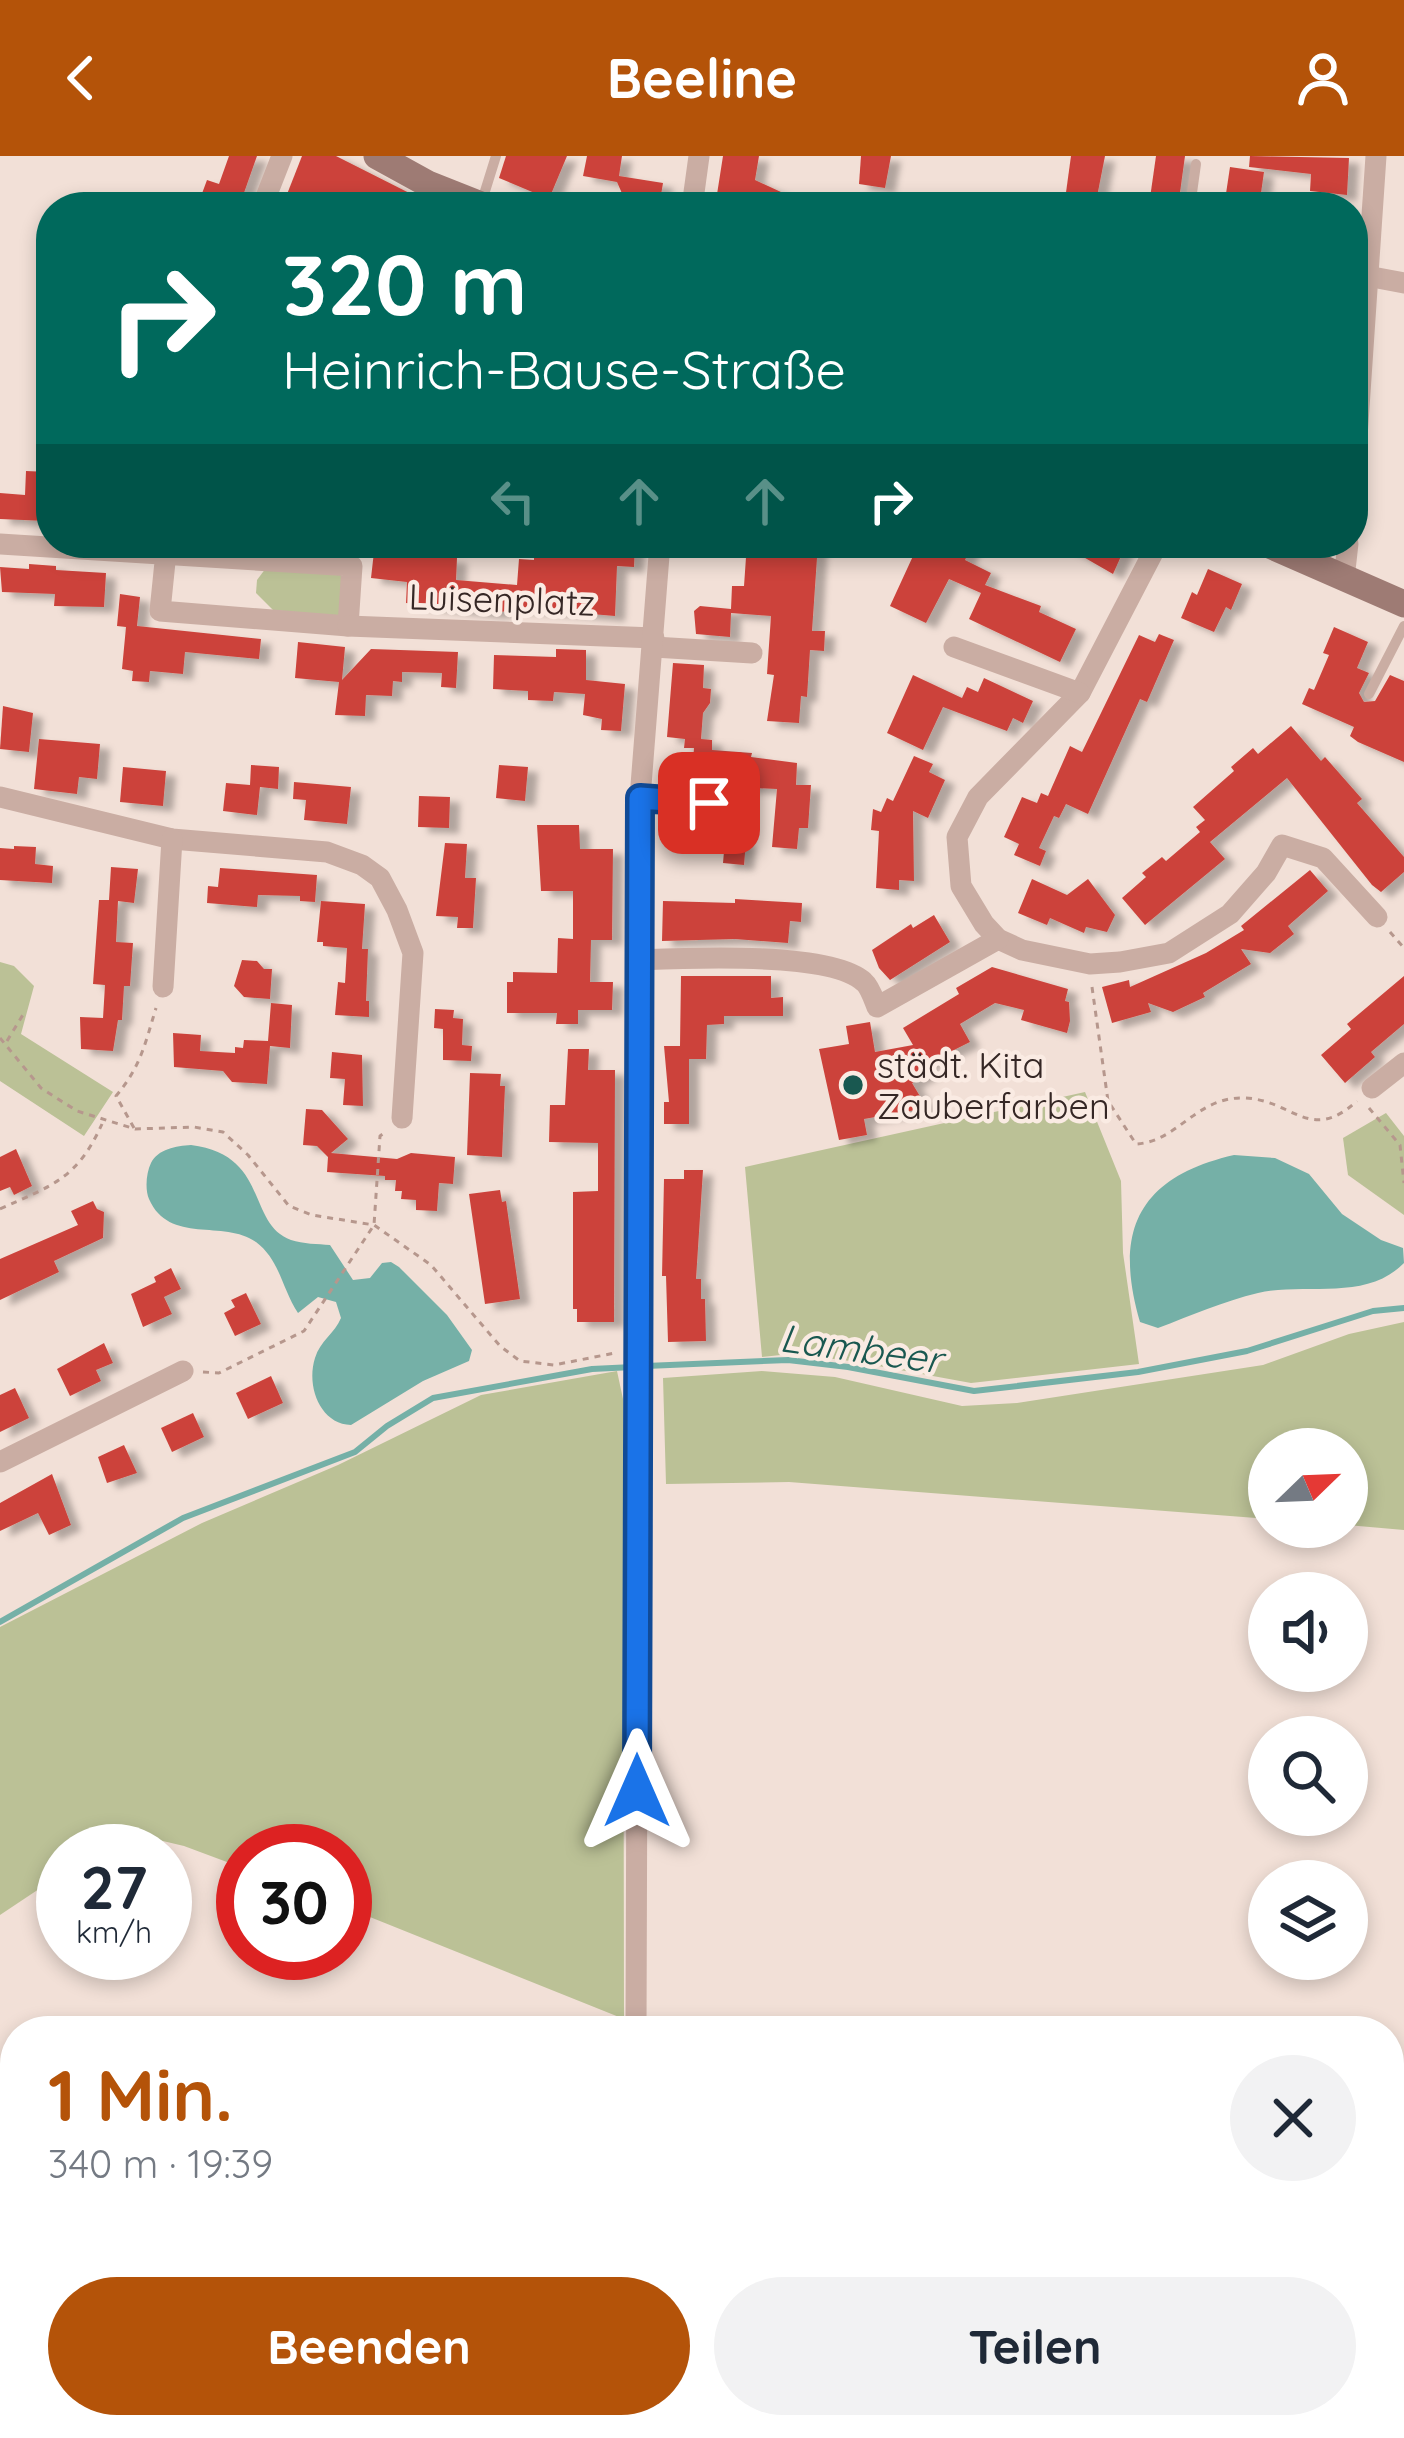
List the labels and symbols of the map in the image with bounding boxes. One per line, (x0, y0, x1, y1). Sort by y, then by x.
street label: Luisenplatz (408, 573, 596, 625)
pin (658, 752, 760, 854)
place label: städt. Kita Zauberfarben (877, 1042, 1110, 1128)
marker: städt. Kita Zauberfarben (840, 1072, 866, 1098)
water label: Lambeer (777, 1312, 950, 1384)
north arrow (1248, 1428, 1368, 1548)
position arrow (574, 1728, 700, 1854)
speed limit sign: 30 (216, 1824, 372, 1980)

